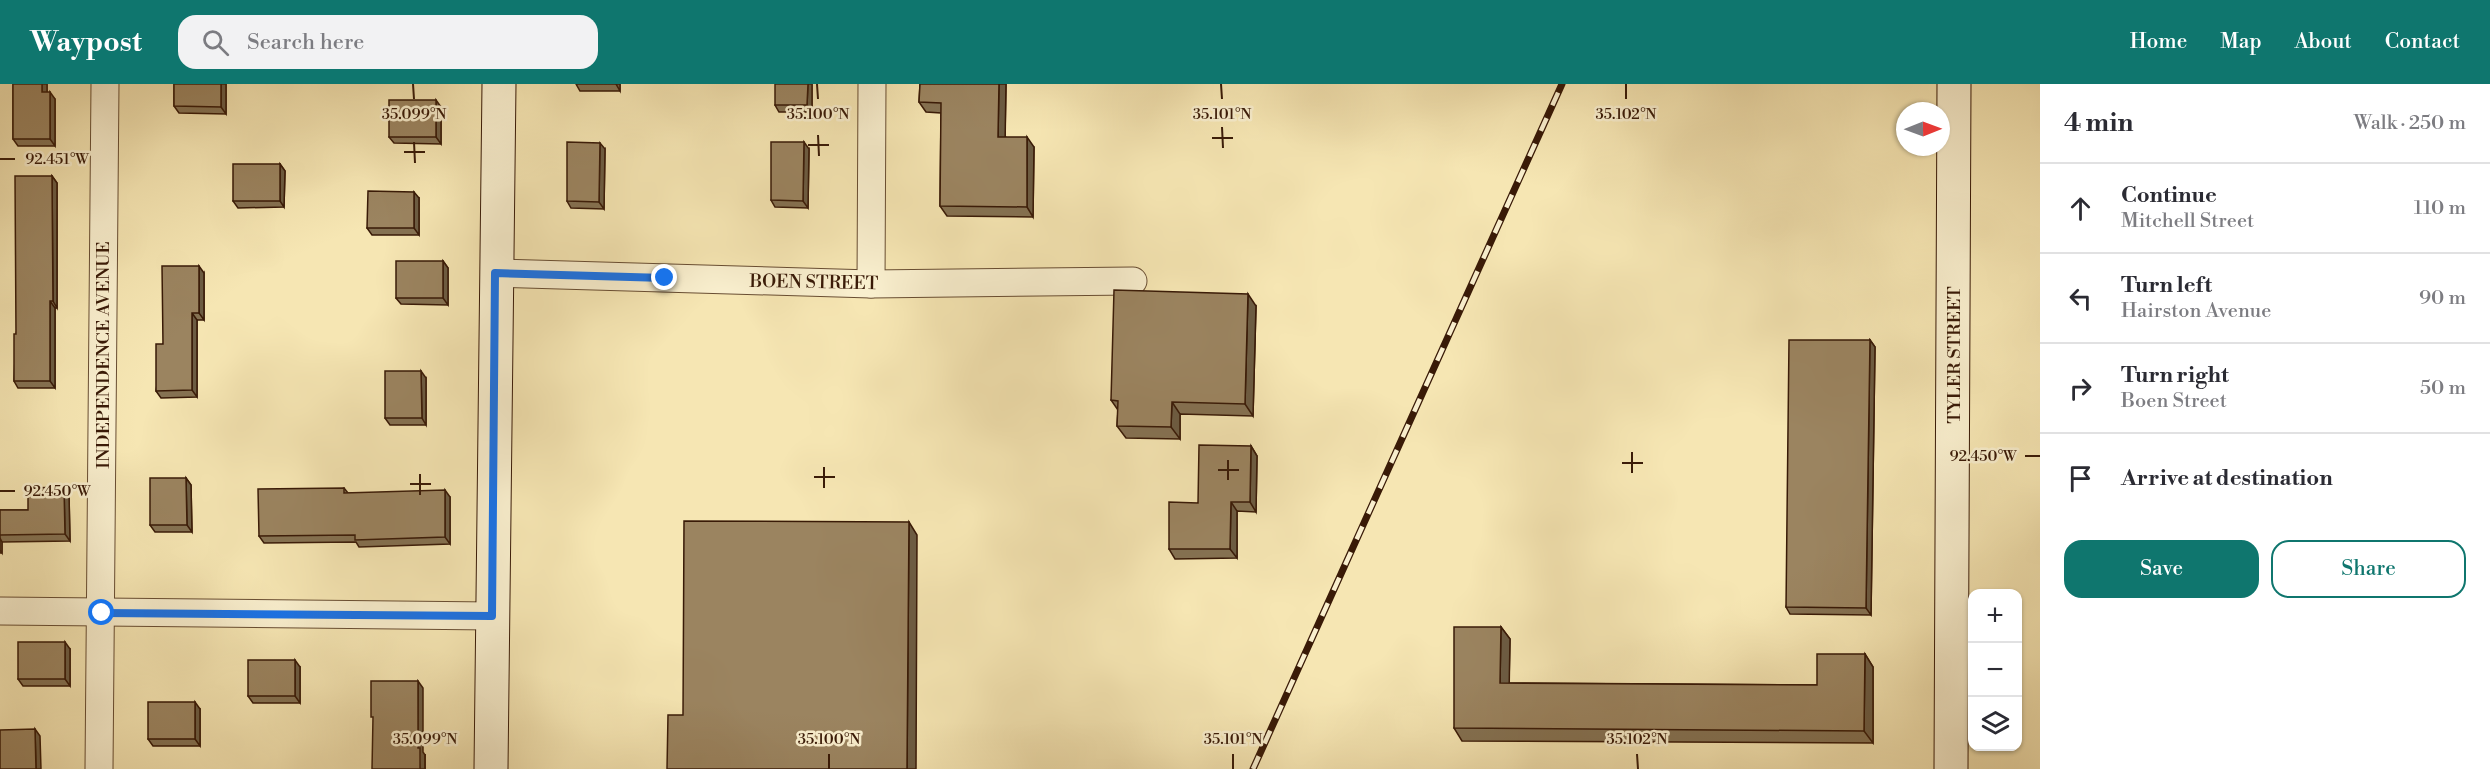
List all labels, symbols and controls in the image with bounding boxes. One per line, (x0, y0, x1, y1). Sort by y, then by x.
search box (178, 15, 598, 69)
text: Waypost (30, 25, 142, 60)
icon: search (199, 26, 232, 59)
text: Search here (247, 29, 364, 56)
text: Home (2130, 29, 2187, 55)
text: Map (2220, 29, 2262, 55)
text: About (2295, 29, 2352, 55)
text: Contact (2385, 29, 2460, 55)
north arrow (1896, 102, 1950, 156)
text: 35.099°N (382, 105, 446, 124)
text: 35.100°N (787, 105, 849, 124)
text: 35.101°N (1193, 105, 1251, 124)
text: 35.102°N (1595, 105, 1657, 124)
text: 4 min (2064, 107, 2134, 139)
text: Walk · 250 m (2354, 111, 2466, 136)
text: 92.451°W (25, 150, 89, 169)
text: Continue (2121, 182, 2217, 209)
icon: ahead (2064, 192, 2097, 225)
text: 110 m (2414, 196, 2466, 221)
text: Mitchell Street (2121, 209, 2254, 234)
street label: INDEPENDENCE AVENUE (92, 241, 115, 469)
route end (651, 264, 677, 290)
street label: BOEN STREET (748, 270, 879, 295)
text: Turn left (2121, 272, 2212, 299)
icon: left (2064, 282, 2097, 315)
street label: TYLER STREET (1943, 286, 1966, 424)
text: 90 m (2419, 286, 2466, 311)
text: Hairston Avenue (2121, 299, 2271, 324)
text: Turn right (2121, 362, 2229, 389)
icon: right (2064, 372, 2097, 405)
text: 50 m (2420, 376, 2466, 401)
text: Boen Street (2121, 389, 2227, 414)
text: 92.450°W (1949, 447, 2017, 466)
icon: arrive (2064, 462, 2097, 495)
text: Arrive at destination (2121, 465, 2333, 492)
text: 92.450°W (23, 482, 91, 501)
button: Save (2064, 540, 2259, 598)
button: Share (2271, 540, 2466, 598)
map controls (1968, 589, 2022, 751)
button: + (1968, 589, 2022, 643)
route start (88, 599, 114, 625)
button: − (1968, 643, 2022, 697)
button: layers (1968, 697, 2022, 751)
text: 35.099°N (393, 730, 457, 749)
text: 35.100°N (798, 730, 860, 749)
text: 35.101°N (1204, 730, 1262, 749)
text: 35.102°N (1606, 730, 1668, 749)

